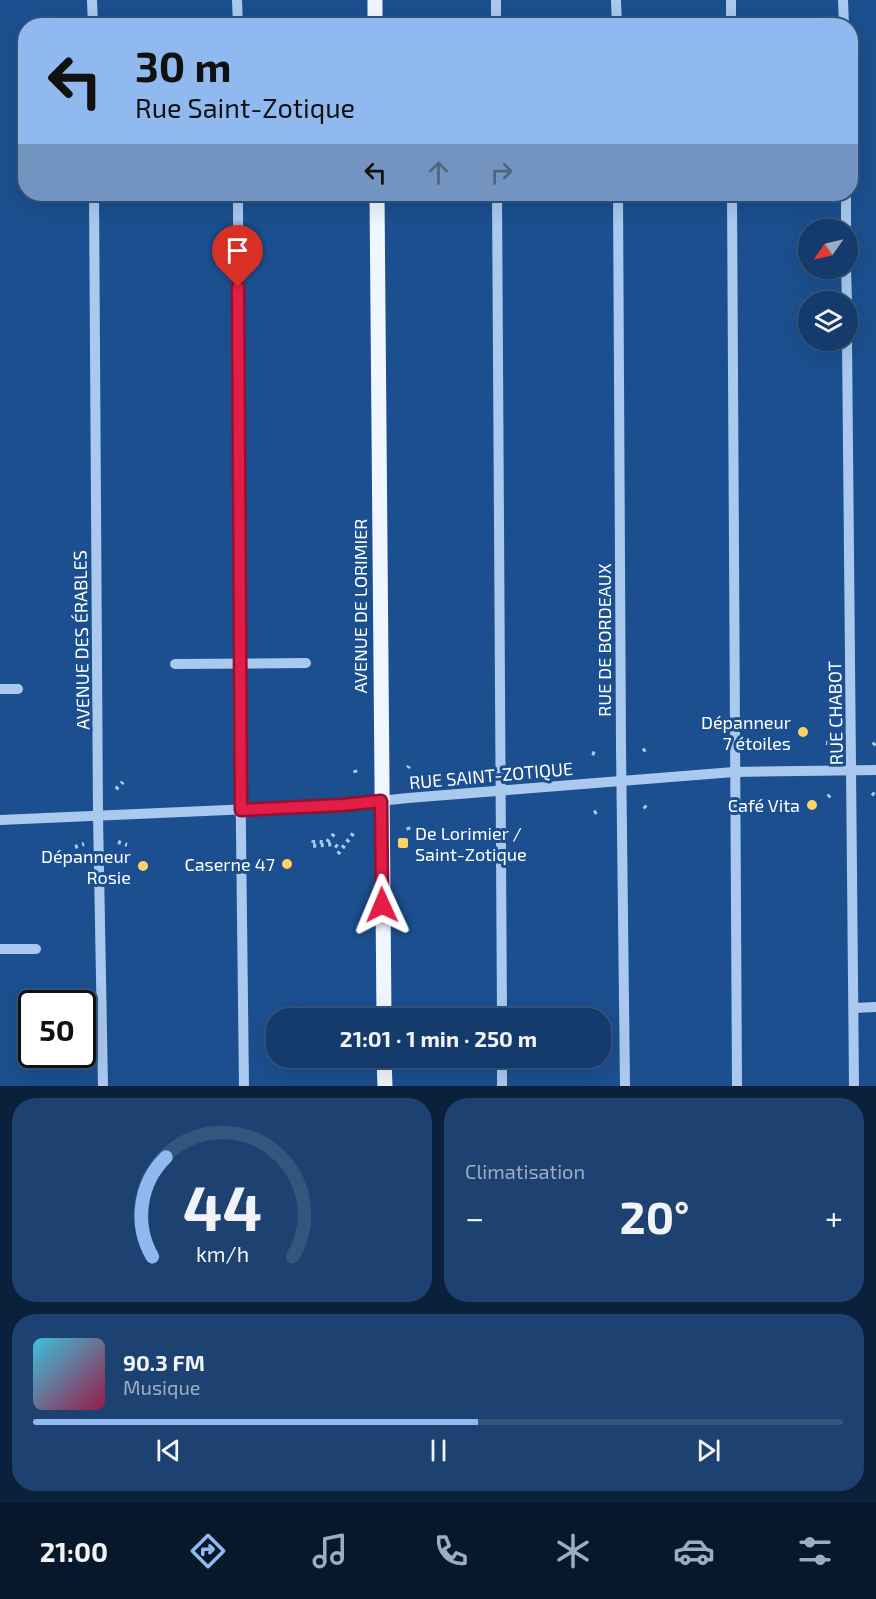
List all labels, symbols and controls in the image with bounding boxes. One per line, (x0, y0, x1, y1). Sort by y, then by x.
text: 30 m (135, 40, 231, 90)
icon: left (36, 42, 114, 120)
text: Rue Saint-Zotique (135, 91, 355, 123)
icon: left (359, 156, 392, 189)
icon: ahead (422, 156, 455, 189)
icon: right (485, 156, 518, 189)
north arrow (798, 219, 858, 279)
map controls (798, 219, 858, 351)
pin (212, 225, 263, 287)
icon: arrive (221, 234, 254, 267)
button: layers (798, 291, 858, 351)
street label: AVENUE DE LORIMIER (349, 519, 371, 693)
street label: AVENUE DES ÉRABLES (68, 550, 94, 730)
street label: RUE DE BORDEAUX (593, 563, 615, 717)
street label: RUE CHABOT (823, 660, 847, 765)
place label: Dépanneur 7 étoiles (701, 711, 791, 754)
marker: Dépanneur 7 étoiles (796, 725, 810, 739)
street label: RUE SAINT-ZOTIQUE (408, 757, 574, 793)
place label: Café Vita (728, 794, 800, 816)
marker: Café Vita (805, 798, 819, 812)
place label: De Lorimier / Saint-Zotique (415, 822, 527, 865)
marker: De Lorimier / Saint-Zotique (396, 836, 410, 850)
place label: Dépanneur Rosie (41, 845, 131, 888)
place label: Caserne 47 (184, 853, 275, 875)
marker: Caserne 47 (280, 857, 294, 871)
marker: Dépanneur Rosie (136, 859, 150, 873)
position arrow (350, 873, 414, 937)
speed limit sign: 50 (18, 990, 96, 1068)
text: 21:01 · 1 min · 250 m (340, 1025, 537, 1051)
text: Climatisation (465, 1159, 585, 1183)
text: 44 (182, 1169, 262, 1244)
text: 20° (620, 1189, 690, 1243)
text: − (465, 1197, 484, 1237)
text: + (825, 1197, 843, 1237)
text: km/h (195, 1241, 249, 1266)
text: 90.3 FM (123, 1349, 205, 1375)
text: Musique (123, 1375, 201, 1399)
icon: previous (152, 1434, 185, 1467)
icon: pause (422, 1434, 455, 1467)
icon: next (692, 1434, 725, 1467)
icon: directions (187, 1530, 229, 1572)
icon: music (309, 1530, 351, 1572)
icon: phone (430, 1530, 472, 1572)
icon: climate (552, 1530, 594, 1572)
icon: car (673, 1530, 715, 1572)
icon: filters (794, 1530, 836, 1572)
text: 21:00 (40, 1535, 108, 1567)

